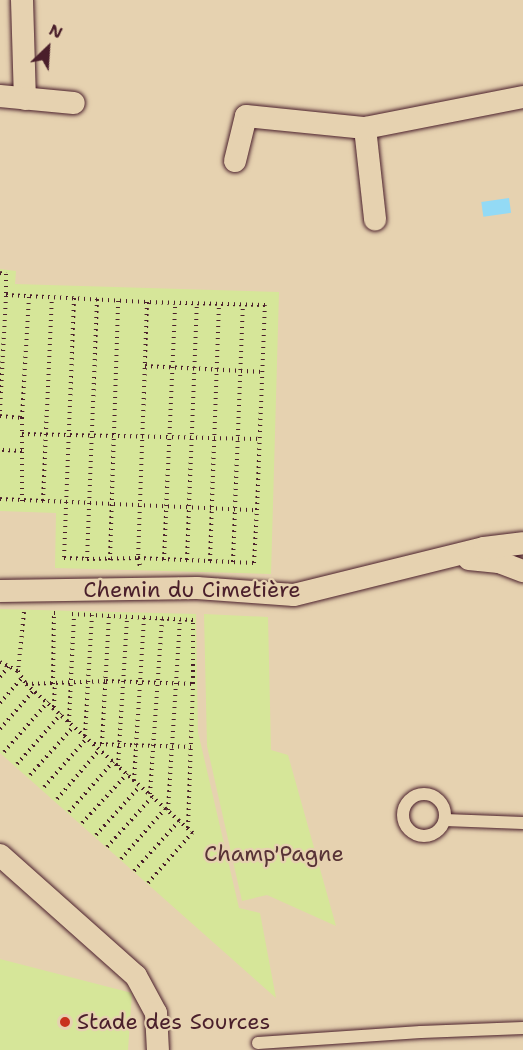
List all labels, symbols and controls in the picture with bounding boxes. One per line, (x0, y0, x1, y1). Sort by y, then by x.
north arrow (18, 18, 78, 78)
text: N (46, 19, 66, 43)
street label: Chemin du Cimetière (83, 577, 301, 603)
park label: Champ'Pagne (204, 841, 344, 867)
place label: Stade des Sources (77, 1009, 270, 1035)
marker: Stade des Sources (58, 1015, 72, 1029)

